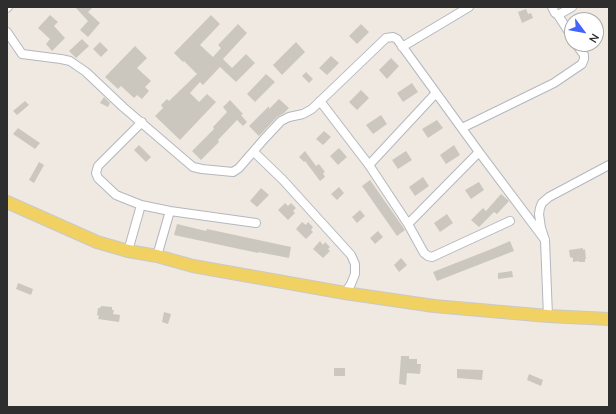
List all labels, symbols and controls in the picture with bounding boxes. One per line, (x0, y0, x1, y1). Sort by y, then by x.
north arrow (564, 12, 604, 52)
text: N (585, 31, 602, 46)

